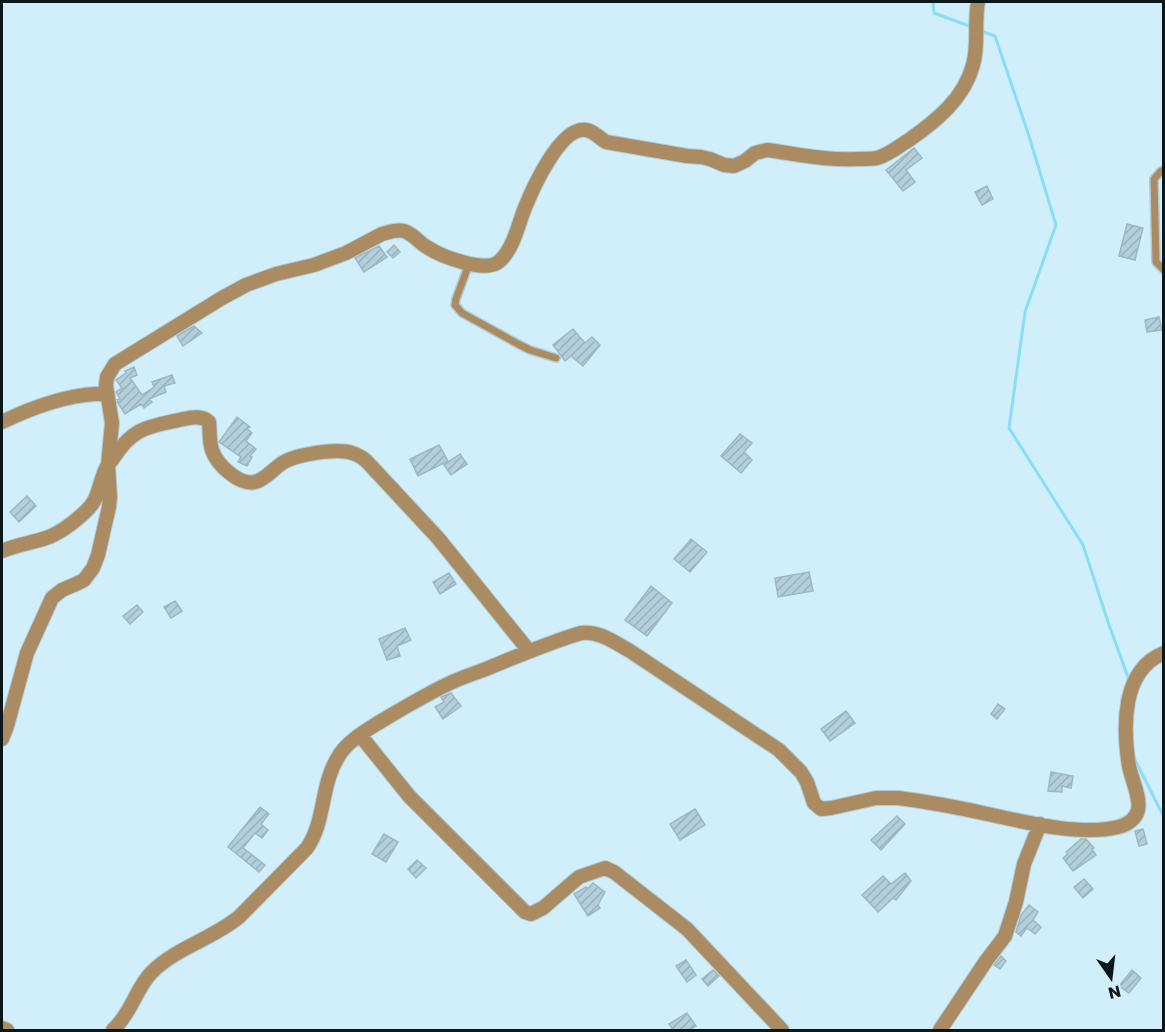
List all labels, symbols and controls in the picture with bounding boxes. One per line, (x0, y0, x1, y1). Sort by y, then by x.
north arrow (1081, 948, 1141, 1008)
text: N (1106, 979, 1123, 1005)

